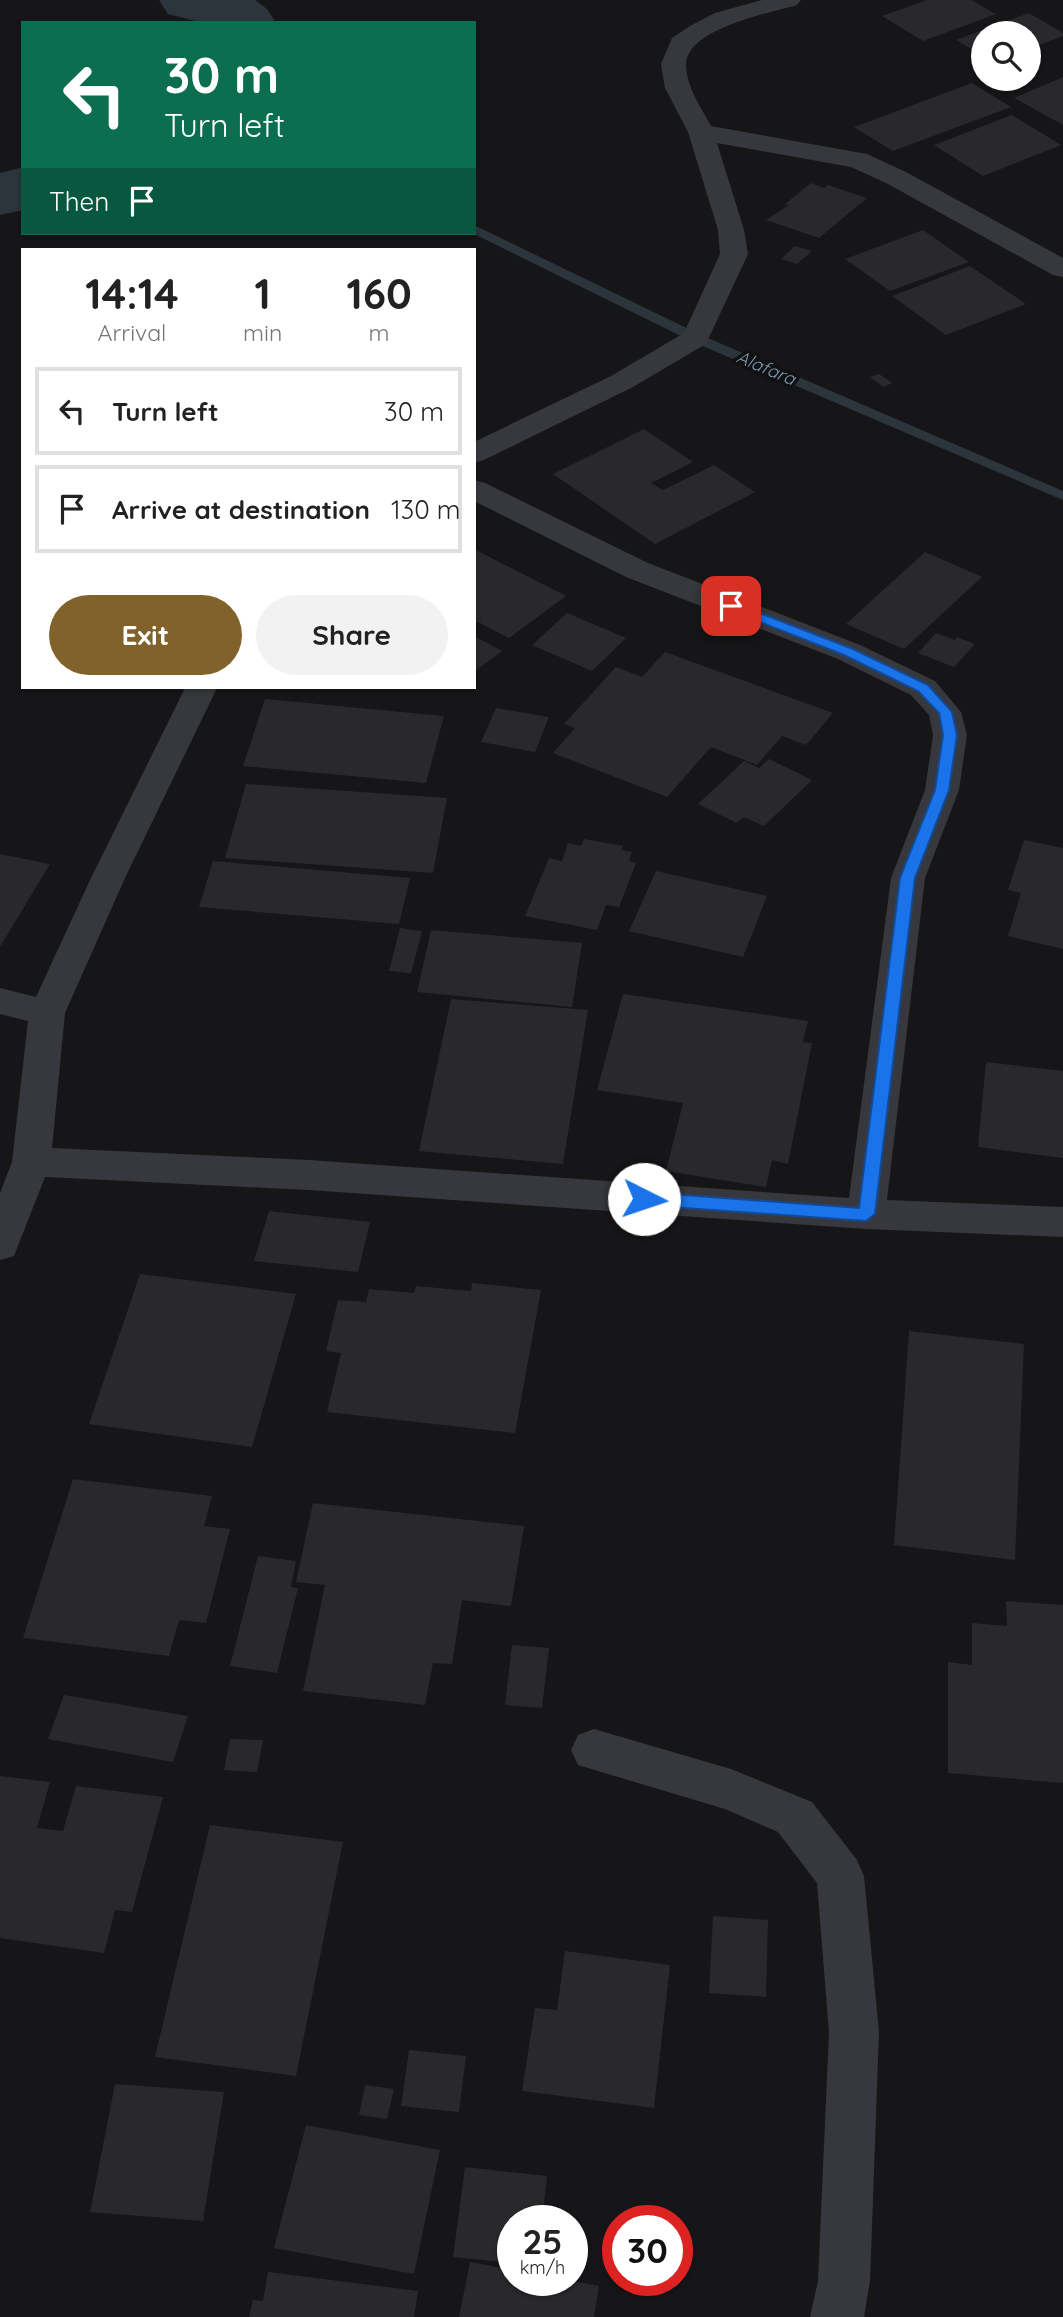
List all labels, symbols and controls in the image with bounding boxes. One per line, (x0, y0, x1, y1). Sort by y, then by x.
map controls (971, 21, 1041, 91)
button: search (971, 21, 1041, 91)
text: 30 m (164, 44, 279, 105)
icon: left (49, 49, 140, 140)
text: Turn left (164, 105, 285, 145)
icon: arrive (123, 182, 161, 220)
text: Then (49, 185, 109, 218)
text: 14:14 (85, 267, 179, 320)
text: 1 (254, 267, 271, 320)
text: 160 (346, 267, 412, 320)
text: Arrival (98, 318, 166, 347)
text: min (243, 318, 282, 347)
text: m (369, 318, 390, 347)
water label: Alafara (733, 345, 800, 391)
icon: left (53, 392, 91, 430)
text: Turn left (112, 395, 219, 428)
text: 30 m (384, 395, 444, 428)
icon: arrive (53, 490, 91, 528)
text: Arrive at destination (112, 493, 370, 526)
text: 130 m (391, 493, 460, 526)
pin (701, 576, 761, 636)
icon: arrive (712, 587, 750, 625)
button: Exit (49, 595, 242, 675)
button: Share (256, 595, 448, 675)
position arrow (607, 1162, 681, 1236)
speed limit sign: 30 (602, 2205, 693, 2296)
text: 25 (522, 2219, 563, 2263)
text: km/h (520, 2256, 565, 2279)

